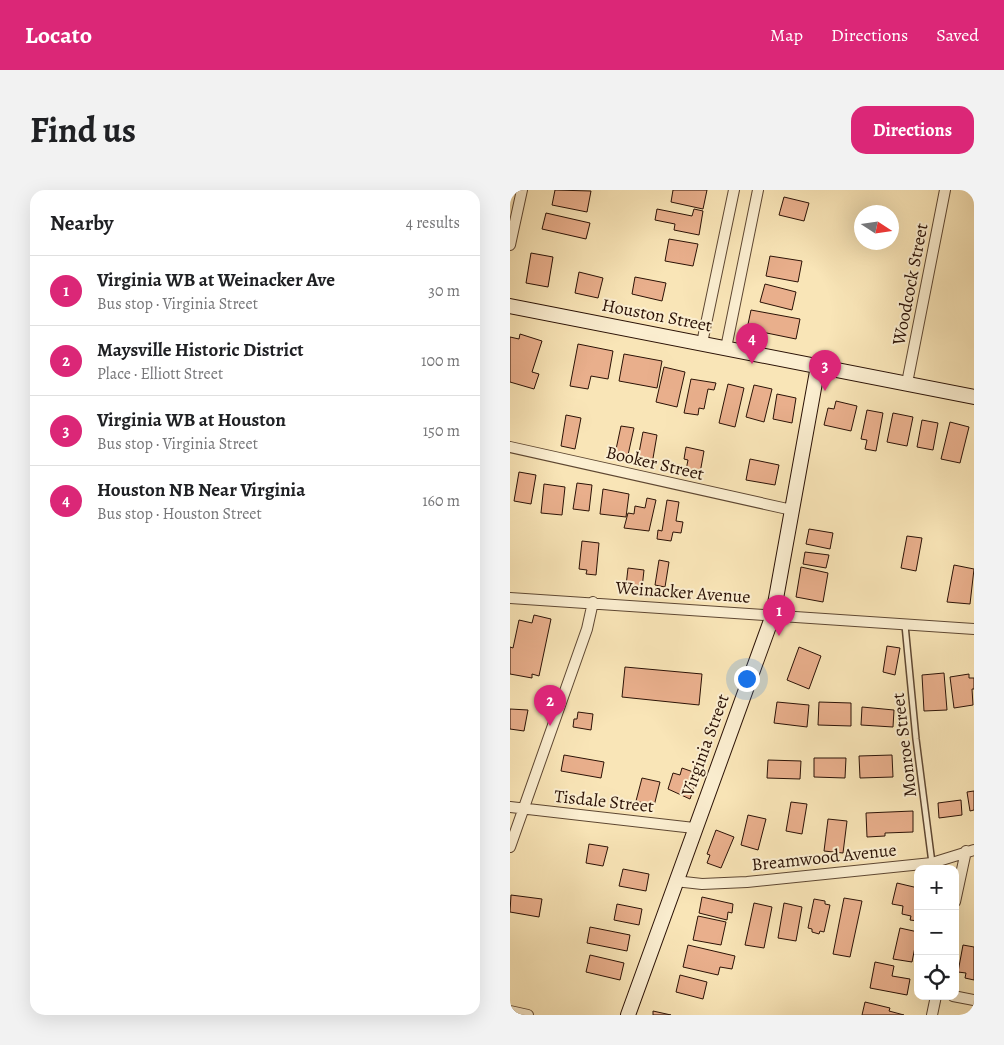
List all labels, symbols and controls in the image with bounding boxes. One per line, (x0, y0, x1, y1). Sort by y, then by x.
text: Locato (25, 19, 92, 51)
text: Map (770, 23, 803, 47)
text: Directions (831, 23, 908, 47)
text: Saved (936, 23, 979, 47)
text: Find us (30, 106, 136, 154)
button: Directions (851, 106, 974, 154)
north arrow (854, 205, 899, 250)
text: Nearby (50, 209, 113, 237)
text: 4 results (406, 212, 460, 234)
street label: Woodcock Street (886, 221, 934, 348)
text: Virginia WB at Weinacker Ave (97, 267, 335, 293)
text: 1 (63, 280, 69, 302)
text: 30 m (428, 280, 460, 302)
text: Bus stop · Virginia Street (97, 293, 258, 315)
street label: Houston Street (600, 293, 714, 337)
pin: 4 (736, 323, 768, 364)
text: Maysville Historic District (97, 337, 304, 363)
text: 2 (62, 350, 70, 372)
text: 100 m (421, 350, 460, 372)
pin: 3 (809, 350, 841, 391)
text: Place · Elliott Street (97, 363, 223, 385)
text: Virginia WB at Houston (97, 407, 286, 433)
text: 3 (63, 420, 69, 442)
text: 150 m (423, 420, 460, 442)
text: Bus stop · Virginia Street (97, 433, 258, 455)
street label: Booker Street (604, 440, 706, 486)
text: Houston NB Near Virginia (97, 477, 305, 503)
text: 4 (62, 490, 70, 512)
text: 160 m (422, 490, 460, 512)
text: Bus stop · Houston Street (97, 503, 262, 525)
street label: Weinacker Avenue (614, 575, 751, 609)
pin: 1 (763, 595, 795, 636)
your location (734, 666, 760, 692)
pin: 2 (534, 685, 566, 726)
street label: Virginia Street (675, 690, 735, 801)
street label: Monroe Street (886, 691, 922, 799)
street label: Tisdale Street (553, 784, 655, 818)
street label: Breamwood Avenue (750, 837, 898, 877)
map controls (914, 865, 959, 1000)
button: + (914, 865, 959, 910)
button: − (914, 910, 959, 955)
button: locate (914, 955, 959, 1000)

